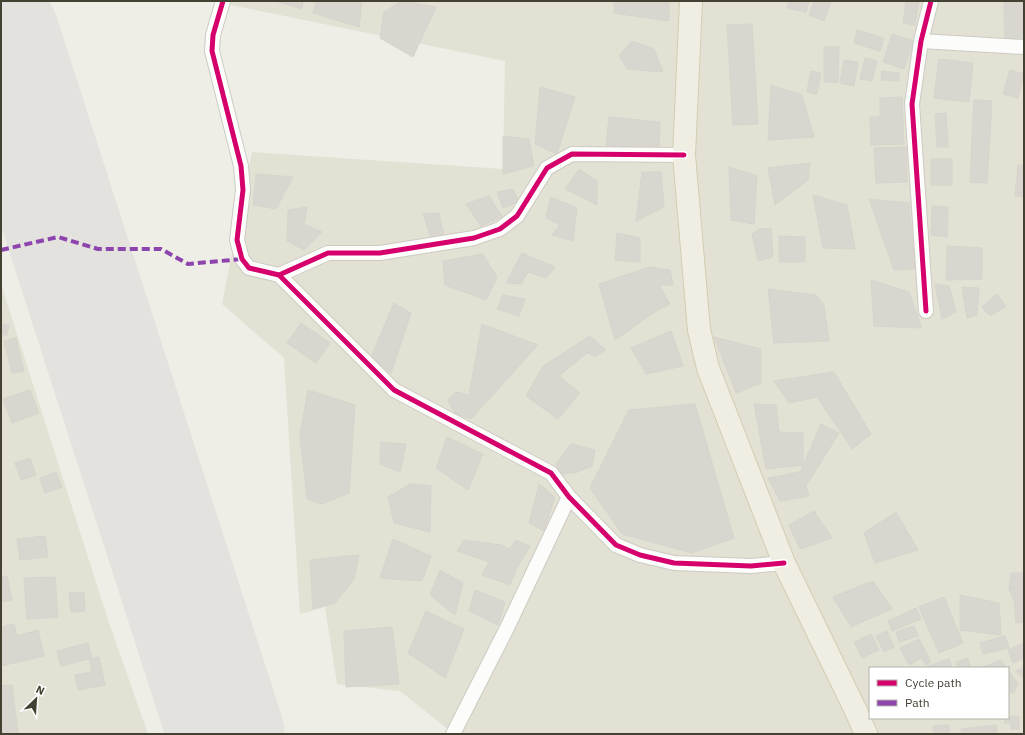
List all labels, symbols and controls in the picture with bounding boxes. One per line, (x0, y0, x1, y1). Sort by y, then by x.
legend (869, 667, 1009, 719)
text: Cycle path (905, 675, 962, 690)
north arrow (16, 679, 56, 719)
text: N (34, 682, 47, 698)
text: Path (905, 695, 930, 710)

